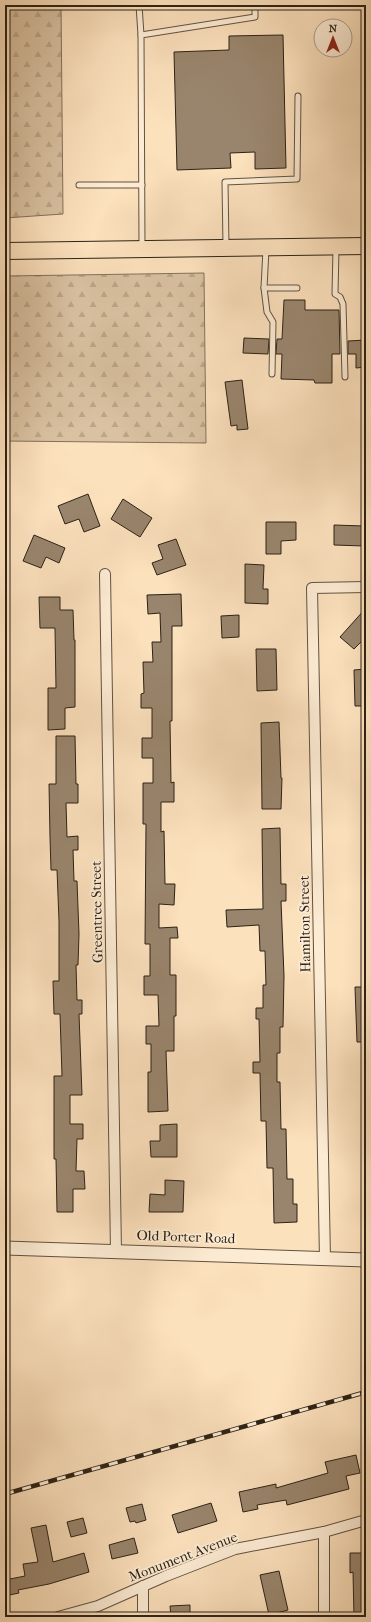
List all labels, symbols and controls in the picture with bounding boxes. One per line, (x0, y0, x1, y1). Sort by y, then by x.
north arrow (313, 18, 353, 58)
text: N (329, 22, 338, 35)
street label: Greentree Street (88, 861, 106, 963)
street label: Hamilton Street (296, 875, 314, 973)
street label: Old Porter Road (136, 1227, 236, 1247)
street label: Monument Avenue (126, 1528, 240, 1586)

